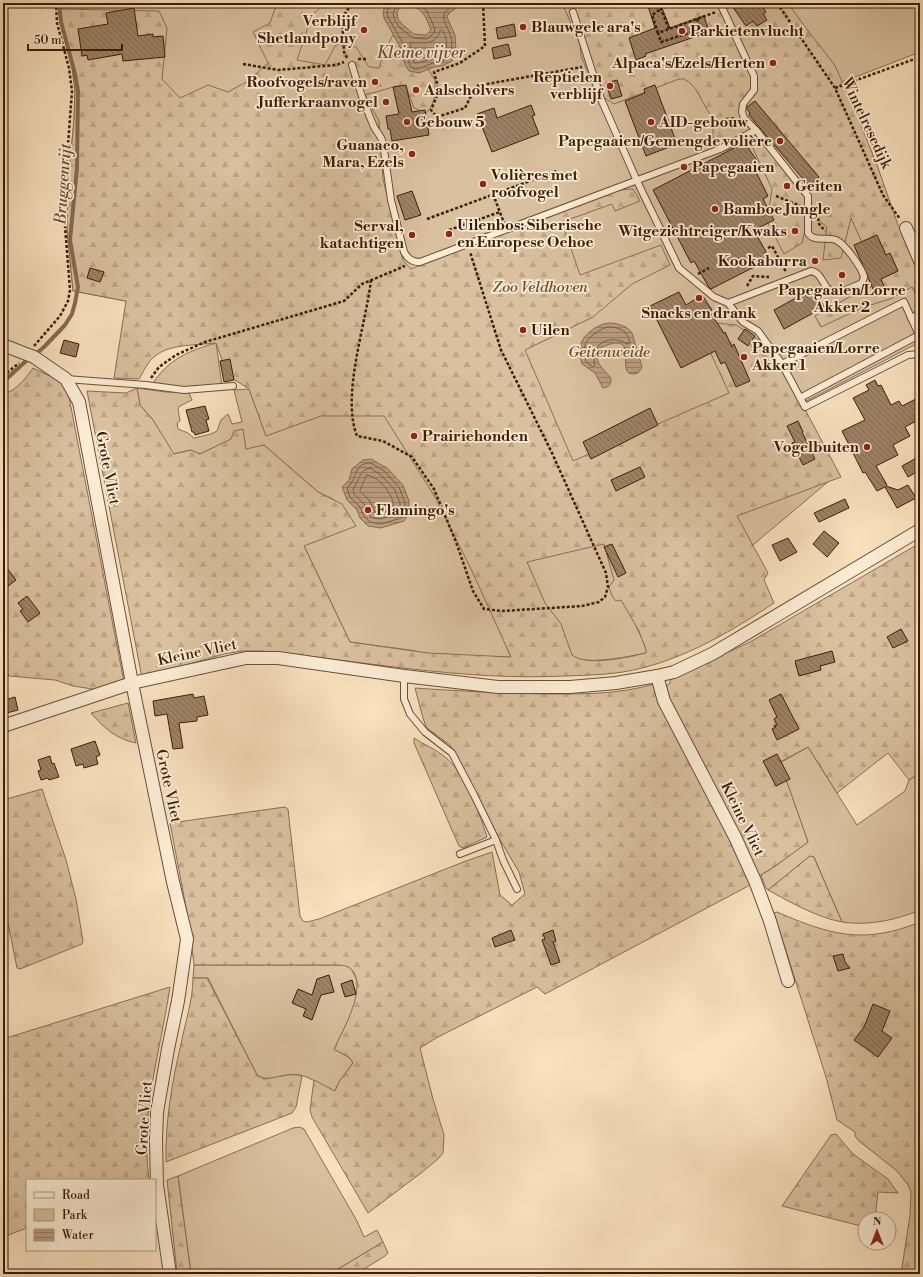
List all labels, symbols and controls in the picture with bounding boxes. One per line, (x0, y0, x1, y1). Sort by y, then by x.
place label: Verblijf Shetlandpony (258, 12, 358, 48)
place label: Blauwgele ara's (531, 18, 641, 37)
marker: Blauwgele ara's (518, 22, 528, 32)
place label: Parkietenvlucht (690, 22, 805, 41)
marker: Verblijf Shetlandpony (359, 25, 369, 35)
scale bar (28, 26, 122, 52)
marker: Parkietenvlucht (677, 26, 687, 36)
text: 50 m (34, 33, 62, 48)
water label: Kleine vijver (377, 43, 467, 63)
place label: Alpaca's/Ezels/Herten (611, 54, 766, 73)
marker: Alpaca's/Ezels/Herten (768, 58, 778, 68)
place label: Reptielen verblijf (533, 68, 604, 104)
place label: Roofvogels/raven (247, 73, 368, 92)
street label: Wintelresedijk (837, 74, 896, 173)
marker: Roofvogels/raven (370, 77, 380, 87)
place label: Aalscholvers (423, 81, 515, 100)
marker: Reptielen verblijf (605, 81, 615, 91)
marker: Aalscholvers (411, 85, 421, 95)
place label: Jufferkraanvogel (256, 93, 378, 112)
marker: Jufferkraanvogel (381, 97, 391, 107)
place label: Gebouw 5 (415, 113, 484, 132)
place label: AID-gebouw (658, 113, 748, 132)
marker: Gebouw 5 (402, 117, 412, 127)
marker: AID-gebouw (646, 117, 656, 127)
place label: Papegaaien/Gemengde volière (558, 132, 772, 151)
place label: Guanaco, Mara, Ezels (322, 136, 404, 172)
marker: Papegaaien/Gemengde volière (775, 136, 785, 146)
water label: Bruggenrijt (50, 142, 76, 226)
marker: Guanaco, Mara, Ezels (407, 149, 417, 159)
place label: Papegaaien (692, 158, 775, 177)
marker: Papegaaien (679, 162, 689, 172)
place label: Volières met roofvogel (490, 166, 579, 202)
place label: Geiten (795, 177, 843, 196)
marker: Volières met roofvogel (478, 179, 488, 189)
marker: Geiten (782, 181, 792, 191)
place label: Bamboe Jungle (723, 200, 830, 219)
marker: Bamboe Jungle (710, 204, 720, 214)
place label: Uilenbos: Siberische en Europese Oehoe (457, 216, 602, 252)
place label: Serval, katachtigen (320, 217, 405, 253)
place label: Witgezichtreiger/Kwaks (617, 222, 787, 241)
marker: Witgezichtreiger/Kwaks (790, 226, 800, 236)
marker: Uilenbos: Siberische en Europese Oehoe (444, 229, 454, 239)
marker: Serval, katachtigen (407, 230, 417, 240)
place label: Kookaburra (718, 252, 808, 271)
marker: Kookaburra (810, 256, 820, 266)
marker: Papegaaien/Lorre Akker 2 (837, 270, 847, 280)
park label: Zoo Veldhoven (492, 278, 588, 297)
place label: Papegaaien/Lorre Akker 2 (778, 281, 906, 317)
marker: Snacks en drank (694, 293, 704, 303)
place label: Snacks en drank (641, 304, 757, 323)
place label: Uilen (531, 321, 570, 340)
marker: Uilen (518, 325, 528, 335)
place label: Papegaaien/Lorre Akker 1 (751, 339, 880, 375)
park label: Geitenweide (568, 343, 650, 362)
marker: Papegaaien/Lorre Akker 1 (739, 352, 749, 362)
place label: Prairiehonden (422, 427, 529, 446)
street label: Grote Vliet (91, 430, 124, 507)
marker: Prairiehonden (409, 431, 419, 441)
place label: Vogelbuiten (773, 438, 860, 457)
marker: Vogelbuiten (862, 442, 872, 452)
place label: Flamingo's (376, 501, 455, 520)
marker: Flamingo's (363, 505, 373, 515)
street label: Kleine Vliet (156, 635, 239, 670)
street label: Grote Vliet (151, 748, 186, 825)
street label: Kleine Vliet (716, 779, 769, 860)
street label: Grote Vliet (132, 1080, 157, 1156)
legend (26, 1179, 156, 1251)
text: Road (62, 1188, 90, 1203)
text: Park (62, 1208, 88, 1223)
north arrow (857, 1211, 897, 1251)
text: N (873, 1215, 882, 1229)
text: Water (61, 1228, 94, 1243)

